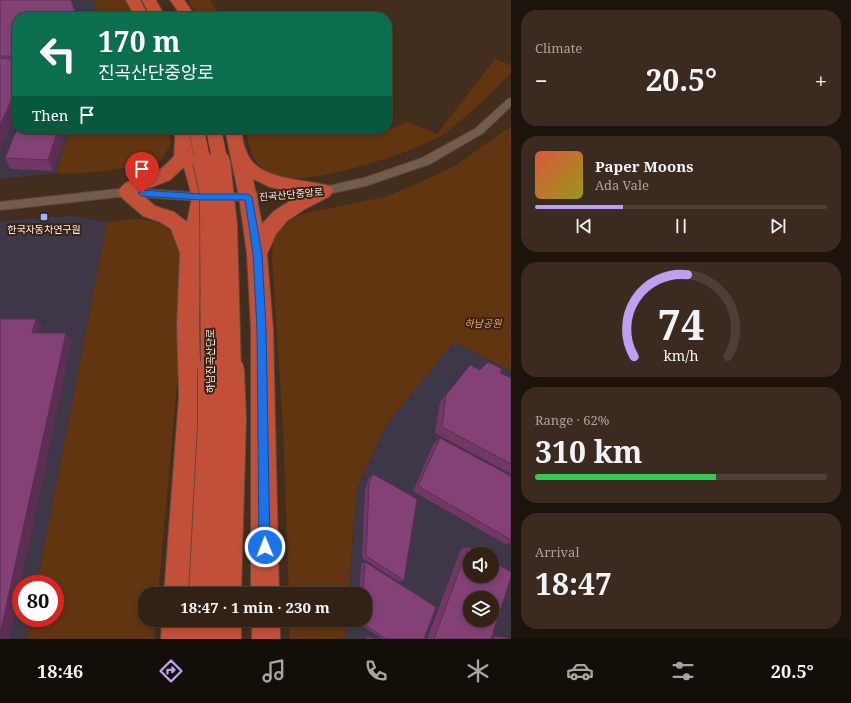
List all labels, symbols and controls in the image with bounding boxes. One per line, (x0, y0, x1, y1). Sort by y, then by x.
text: 170 m (98, 22, 180, 60)
icon: left (32, 28, 84, 80)
text: Climate (535, 39, 582, 57)
text: 20.5° (645, 59, 717, 100)
text: 진곡산단중앙로 (98, 60, 214, 84)
text: − (535, 65, 548, 95)
text: + (815, 65, 827, 95)
icon: arrive (76, 104, 98, 126)
text: Then (32, 105, 68, 125)
pin (125, 152, 159, 193)
text: Paper Moons (595, 156, 694, 176)
icon: arrive (131, 158, 153, 180)
text: Ada Vale (595, 176, 649, 194)
street label: 진곡산단중앙로 (258, 184, 324, 204)
marker: 한국자동차연구원 (39, 212, 49, 222)
icon: previous (573, 215, 595, 237)
icon: pause (670, 215, 692, 237)
icon: next (767, 215, 789, 237)
place label: 한국자동차연구원 (7, 222, 81, 236)
text: 74 (657, 296, 705, 352)
park label: 하남공원 (465, 316, 502, 330)
street label: 하남진곡산단로 (203, 329, 217, 393)
text: km/h (663, 346, 699, 365)
text: Range · 62% (535, 411, 609, 429)
text: 310 km (535, 431, 642, 472)
position arrow (244, 526, 286, 568)
text: Arrival (535, 543, 579, 561)
map controls (463, 547, 499, 627)
button: sound (463, 547, 499, 583)
text: 18:47 (535, 563, 612, 604)
speed limit sign: 80 (12, 575, 64, 627)
button: layers (463, 591, 499, 627)
text: 18:47 · 1 min · 230 m (180, 597, 330, 617)
icon: directions (157, 657, 185, 685)
icon: music (260, 657, 288, 685)
icon: phone (362, 657, 390, 685)
icon: climate (464, 657, 492, 685)
icon: car (566, 657, 594, 685)
icon: filters (669, 657, 697, 685)
text: 18:46 (37, 659, 83, 683)
text: 20.5° (771, 659, 814, 683)

